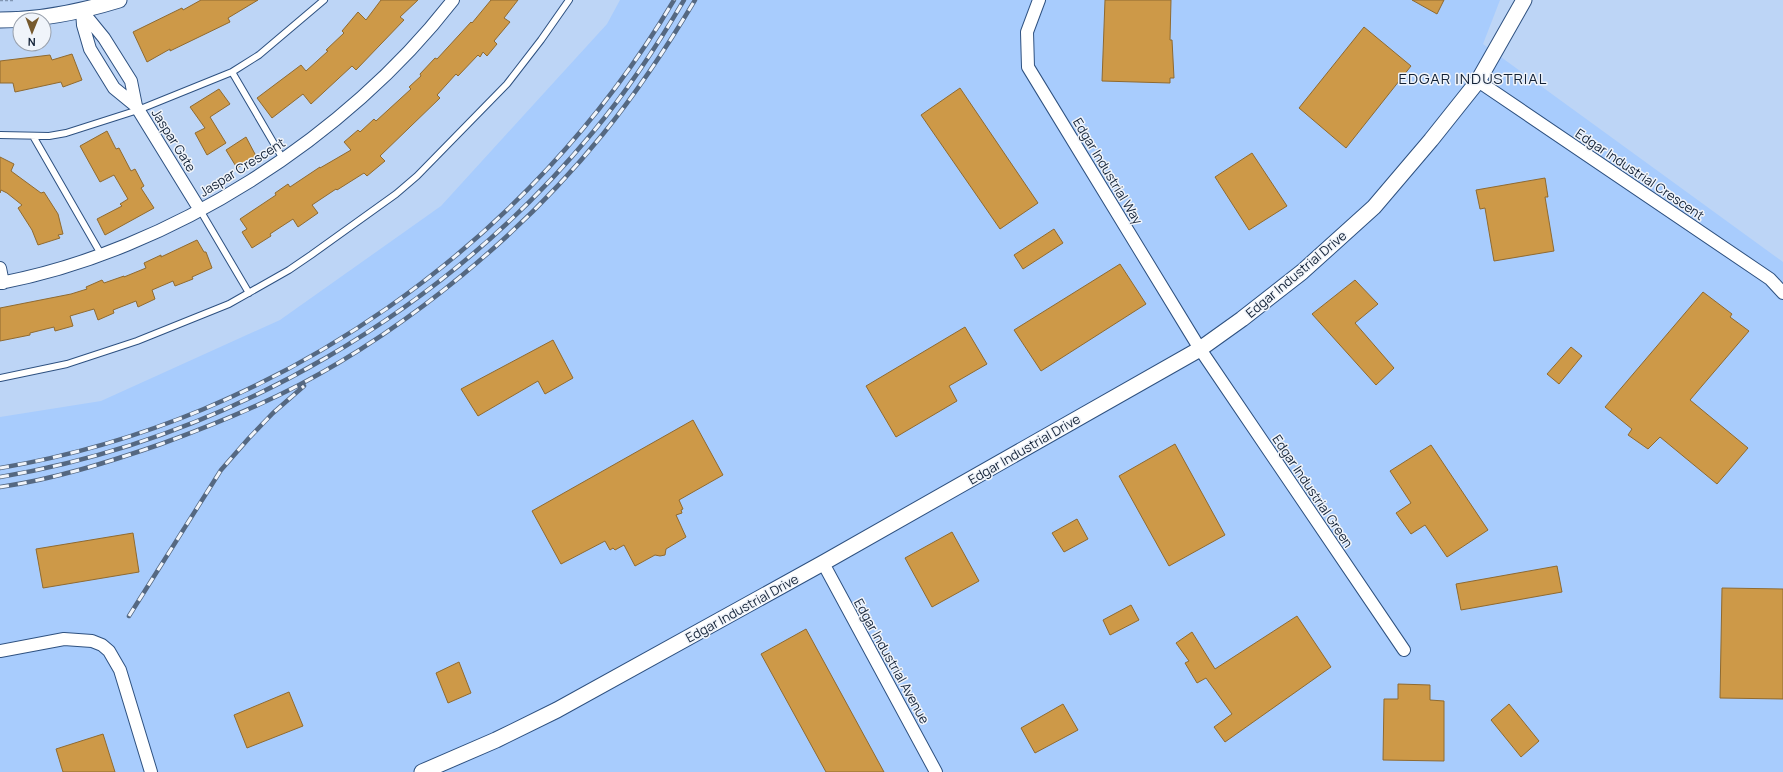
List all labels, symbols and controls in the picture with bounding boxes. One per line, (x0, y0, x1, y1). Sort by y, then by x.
north arrow (12, 12, 52, 52)
text: N (28, 35, 36, 50)
district label: EDGAR INDUSTRIAL (1398, 68, 1548, 89)
street label: Jaspar Gate (147, 105, 201, 175)
street label: Edgar Industrial Way (1069, 114, 1147, 228)
street label: Edgar Industrial Crescent (1572, 124, 1708, 224)
street label: Jaspar Crescent (196, 133, 288, 201)
street label: Edgar Industrial Drive (1242, 226, 1351, 322)
street label: Edgar Industrial Drive (965, 409, 1084, 488)
street label: Edgar Industrial Green (1268, 431, 1358, 551)
street label: Edgar Industrial Drive (682, 569, 802, 647)
street label: Edgar Industrial Avenue (850, 595, 934, 727)

